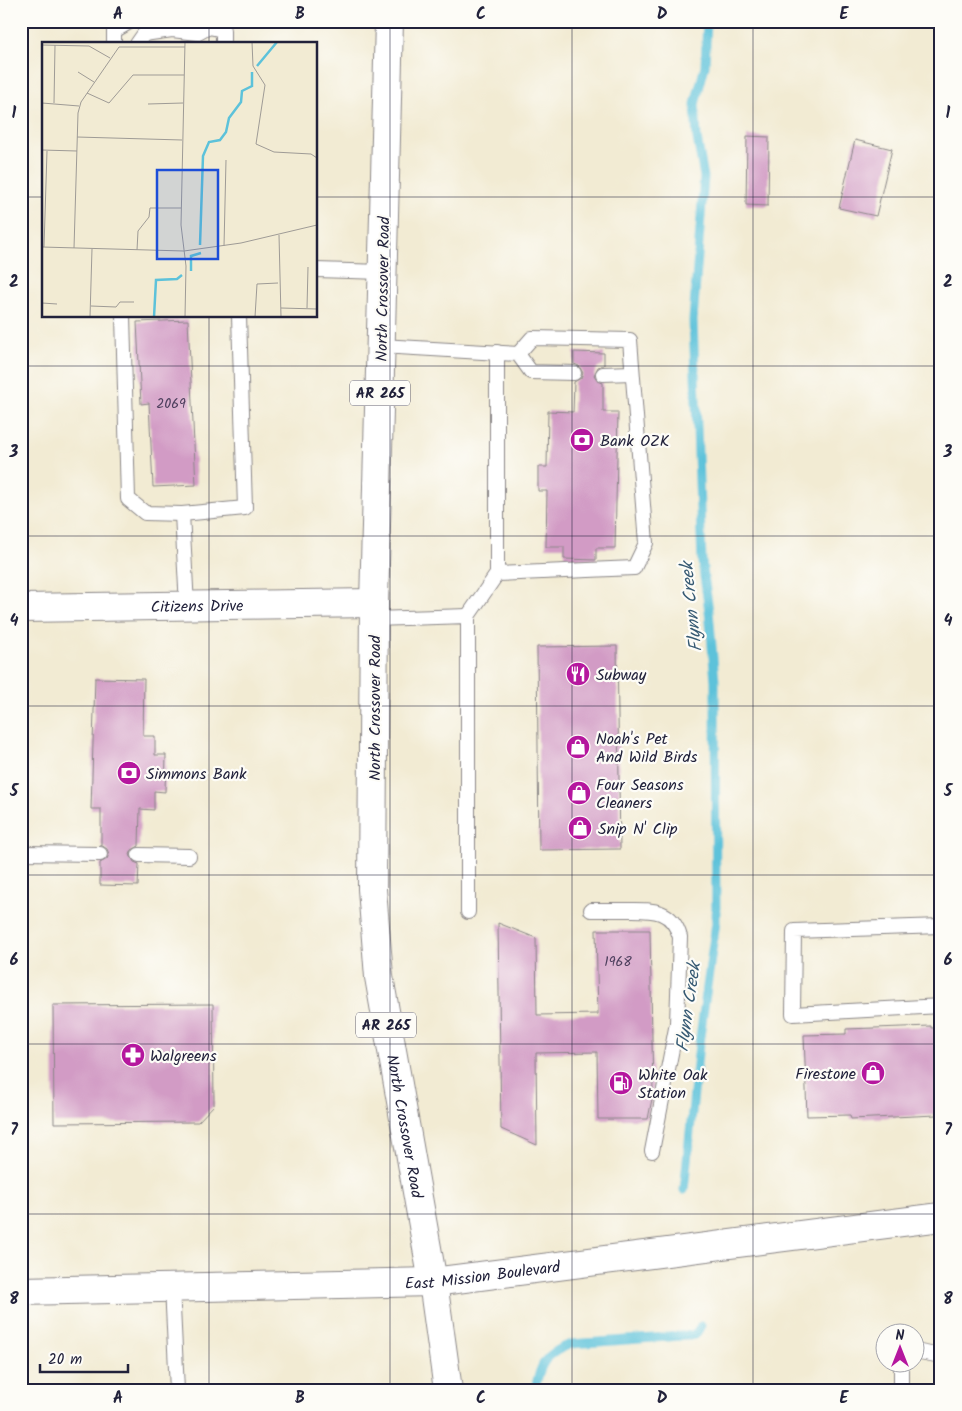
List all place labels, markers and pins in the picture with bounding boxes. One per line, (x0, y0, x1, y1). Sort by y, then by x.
bank icon: Bank OZK (569, 427, 595, 453)
place label: Bank OZK (600, 429, 670, 454)
restaurant icon: Subway (565, 661, 591, 687)
place label: Subway (596, 663, 647, 688)
place label: Noah's Pet And Wild Birds (596, 727, 698, 770)
shop icon: Noah's Pet And Wild Birds (565, 734, 591, 760)
bank icon: Simmons Bank (116, 760, 142, 786)
place label: Simmons Bank (146, 762, 247, 787)
place label: Four Seasons Cleaners (596, 773, 684, 816)
shop icon: Four Seasons Cleaners (566, 780, 592, 806)
shop icon: Snip N' Clip (567, 815, 593, 841)
place label: Snip N' Clip (598, 817, 678, 842)
pharmacy icon: Walgreens (120, 1042, 146, 1068)
place label: Walgreens (150, 1044, 217, 1069)
shop icon: Firestone (860, 1060, 886, 1086)
place label: Firestone (795, 1062, 856, 1087)
place label: White Oak Station (638, 1063, 708, 1106)
fuel station icon: White Oak Station (608, 1070, 634, 1096)

